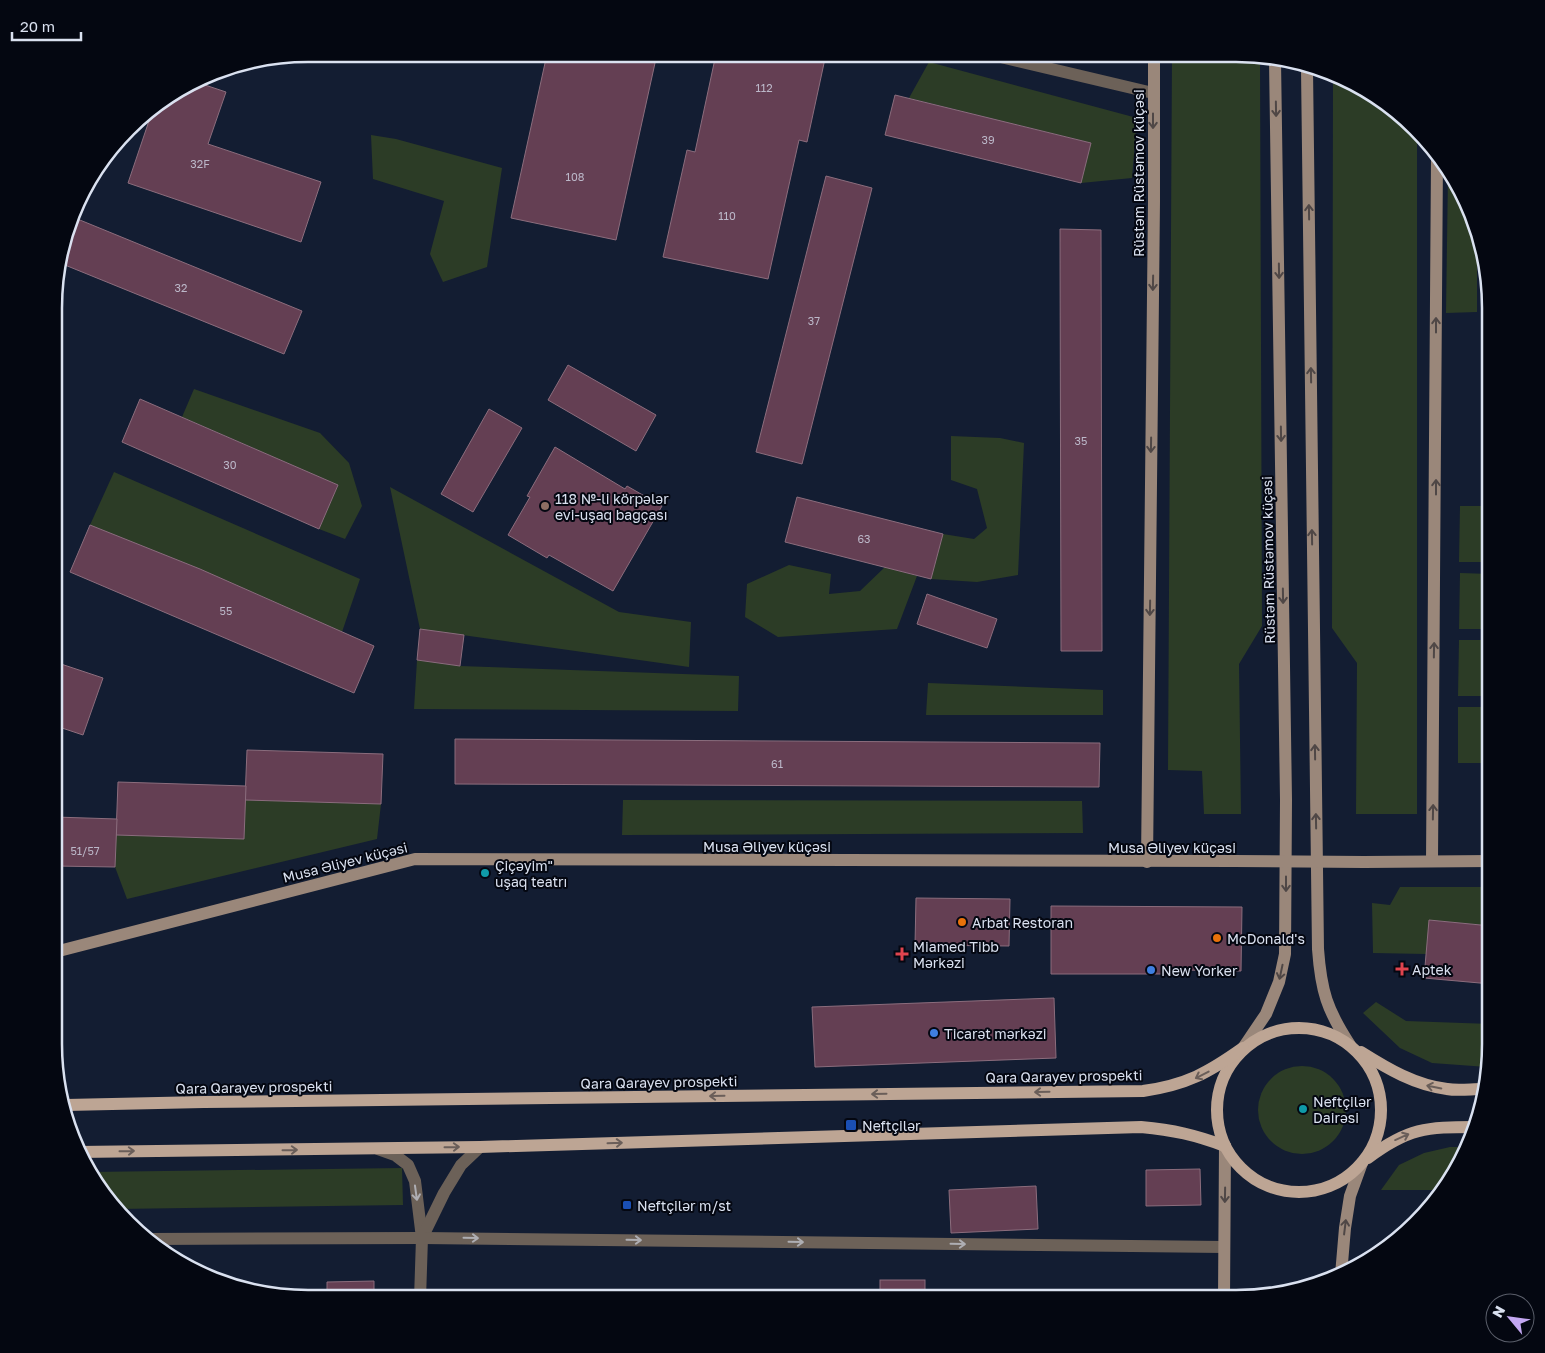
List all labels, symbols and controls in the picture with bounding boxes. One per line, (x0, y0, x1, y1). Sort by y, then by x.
scale bar (12, 10, 81, 42)
text: 20 m (20, 17, 55, 35)
house number: 112 (755, 81, 773, 94)
street label: Rüstəm Rüstəmov küçəsi (1130, 89, 1147, 257)
one-way arrow (1271, 100, 1281, 117)
one-way arrow (1148, 112, 1158, 128)
house number: 39 (981, 133, 995, 146)
house number: 32F (190, 157, 210, 170)
house number: 108 (566, 170, 585, 183)
one-way arrow (1304, 204, 1314, 220)
house number: 110 (718, 209, 736, 222)
one-way arrow (1274, 263, 1283, 279)
one-way arrow (1148, 274, 1158, 291)
house number: 32 (175, 281, 187, 294)
house number: 37 (808, 314, 820, 327)
one-way arrow (1431, 317, 1441, 334)
one-way arrow (1306, 367, 1316, 383)
one-way arrow (1276, 426, 1286, 442)
house number: 35 (1075, 434, 1087, 447)
one-way arrow (1146, 437, 1156, 453)
house number: 30 (223, 458, 237, 471)
street label: Rüstəm Rüstəmov küçəsi (1258, 476, 1278, 644)
one-way arrow (1431, 480, 1441, 496)
place label: 118 №-li körpələr evi-uşaq bağçası (555, 490, 669, 523)
marker: 118 №-li körpələr evi-uşaq bağçası (539, 500, 551, 512)
one-way arrow (1308, 529, 1317, 545)
house number: 63 (857, 532, 871, 545)
one-way arrow (1278, 588, 1288, 604)
one-way arrow (1145, 600, 1155, 616)
house number: 55 (220, 604, 232, 617)
one-way arrow (1429, 642, 1439, 658)
one-way arrow (1310, 744, 1320, 760)
house number: 61 (771, 757, 783, 770)
one-way arrow (1428, 805, 1438, 821)
one-way arrow (1311, 814, 1321, 830)
street label: Musa Əliyev küçəsi (281, 838, 409, 886)
street label: Musa Əliyev küçəsi (703, 838, 831, 855)
street label: Musa Əliyev küçəsi (1108, 839, 1236, 856)
house number: 51/57 (70, 844, 100, 857)
place label: Çiçəyim" uşaq teatrı (495, 857, 567, 890)
marker: Çiçəyim" uşaq teatrı (479, 867, 491, 879)
one-way arrow (1281, 876, 1291, 892)
place label: Arbat Restoran (972, 914, 1073, 931)
marker: Arbat Restoran (956, 916, 968, 928)
place label: McDonald's (1227, 930, 1305, 947)
marker: McDonald's (1211, 932, 1223, 944)
place label: Miamed Tibb Mərkəzi (913, 938, 999, 971)
marker: Miamed Tibb Mərkəzi (895, 947, 909, 961)
place label: Aptek (1412, 961, 1452, 978)
place label: New Yorker (1161, 962, 1238, 979)
one-way arrow (1276, 963, 1285, 979)
marker: Aptek (1396, 963, 1408, 975)
marker: New Yorker (1145, 964, 1157, 976)
place label: Ticarət mərkəzi (944, 1025, 1047, 1042)
marker: Ticarət mərkəzi (928, 1027, 940, 1039)
street label: Qara Qarayev prospekti (985, 1066, 1143, 1086)
one-way arrow (1195, 1070, 1209, 1080)
street label: Qara Qarayev prospekti (580, 1072, 738, 1092)
street label: Qara Qarayev prospekti (175, 1077, 333, 1097)
one-way arrow (1426, 1082, 1442, 1091)
one-way arrow (1034, 1087, 1050, 1097)
one-way arrow (872, 1089, 888, 1099)
one-way arrow (709, 1091, 726, 1101)
place label: Neftçilər Dairəsi (1313, 1093, 1372, 1126)
marker: Neftçilər Dairəsi (1297, 1103, 1309, 1115)
place label: Neftçilər (862, 1117, 921, 1134)
marker: Neftçilər (844, 1118, 858, 1132)
one-way arrow (1394, 1131, 1409, 1141)
one-way arrow (606, 1138, 622, 1147)
one-way arrow (444, 1142, 460, 1152)
one-way arrow (281, 1145, 297, 1154)
one-way arrow (118, 1146, 135, 1156)
one-way arrow (412, 1185, 422, 1201)
one-way arrow (1220, 1186, 1230, 1203)
place label: Neftçilər m/st (637, 1197, 731, 1214)
marker: Neftçilər m/st (621, 1199, 633, 1211)
one-way arrow (1340, 1219, 1350, 1235)
one-way arrow (462, 1233, 479, 1243)
one-way arrow (625, 1235, 641, 1245)
one-way arrow (788, 1237, 804, 1247)
one-way arrow (950, 1239, 966, 1249)
north arrow (1485, 1293, 1535, 1343)
text: N (1488, 1303, 1508, 1320)

